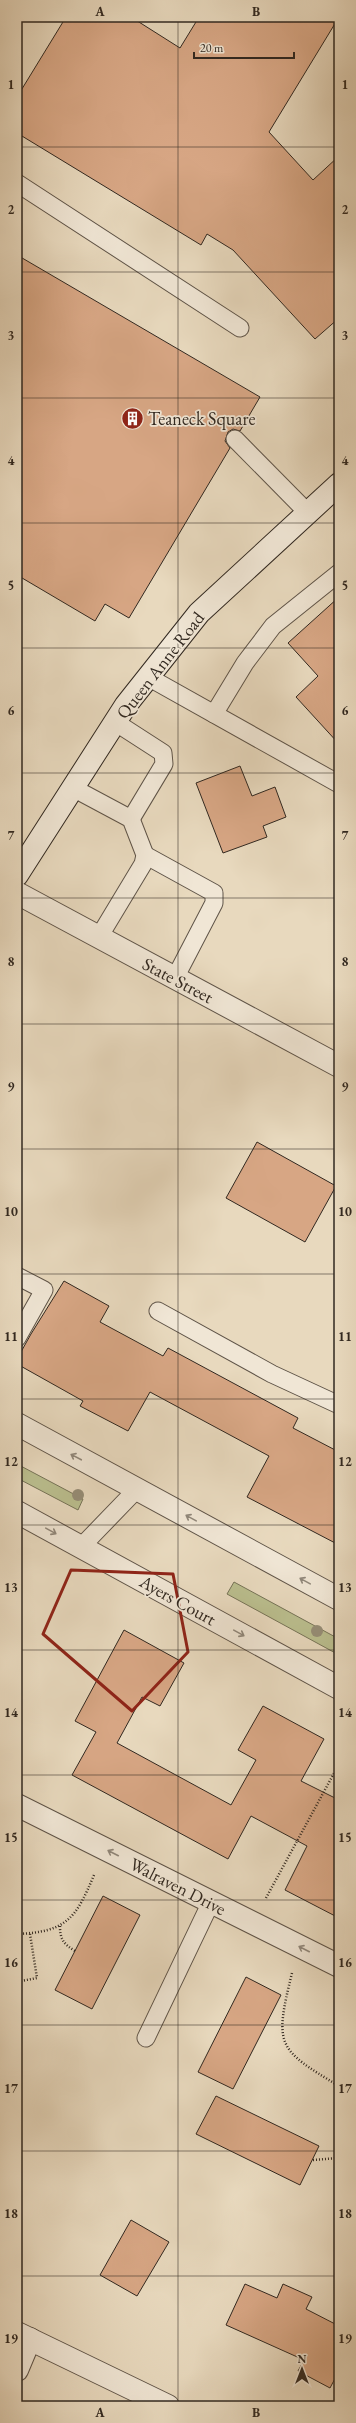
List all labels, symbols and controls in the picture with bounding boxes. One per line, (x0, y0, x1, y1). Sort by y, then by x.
text: A (94, 3, 105, 20)
text: B (252, 3, 260, 20)
scale bar (194, 34, 294, 60)
text: 20 m (200, 40, 224, 56)
text: 1 (8, 76, 15, 93)
text: 1 (342, 76, 349, 93)
text: 2 (8, 201, 15, 218)
text: 2 (342, 201, 349, 218)
text: 3 (8, 327, 15, 344)
text: 3 (342, 327, 349, 344)
building icon: Teaneck Square (119, 405, 145, 431)
place label: Teaneck Square (148, 407, 256, 430)
text: 4 (8, 452, 15, 469)
text: 4 (342, 452, 349, 469)
text: 5 (8, 577, 14, 594)
text: 5 (342, 577, 348, 594)
street label: Queen Anne Road (111, 606, 210, 723)
text: 6 (8, 702, 15, 719)
text: 6 (342, 702, 349, 719)
text: 7 (8, 827, 15, 844)
text: 7 (342, 827, 349, 844)
street label: State Street (139, 952, 218, 1008)
text: 8 (8, 953, 15, 970)
text: 8 (342, 953, 349, 970)
text: 9 (8, 1078, 15, 1095)
text: 9 (342, 1078, 349, 1095)
text: 10 (4, 1203, 18, 1220)
text: 10 (338, 1203, 352, 1220)
text: 11 (4, 1328, 18, 1345)
text: 11 (338, 1328, 352, 1345)
one-way arrow (70, 1452, 82, 1460)
text: 12 (4, 1453, 18, 1470)
text: 12 (338, 1453, 352, 1470)
one-way arrow (185, 1514, 197, 1522)
one-way arrow (45, 1527, 57, 1535)
street label: Ayers Court (135, 1569, 221, 1631)
one-way arrow (299, 1576, 311, 1584)
text: 13 (4, 1579, 18, 1596)
text: 13 (338, 1579, 352, 1596)
one-way arrow (233, 1630, 245, 1638)
text: 14 (4, 1704, 18, 1721)
text: 14 (338, 1704, 352, 1721)
text: 15 (4, 1829, 18, 1846)
text: 15 (338, 1829, 352, 1846)
one-way arrow (107, 1849, 119, 1856)
street label: Walraven Drive (126, 1852, 230, 1920)
one-way arrow (298, 1944, 310, 1952)
text: 16 (4, 1954, 18, 1971)
text: 16 (338, 1954, 352, 1971)
text: 17 (4, 2080, 18, 2097)
text: 17 (338, 2080, 352, 2097)
text: 18 (4, 2205, 18, 2222)
text: 18 (338, 2205, 352, 2222)
text: 19 (4, 2330, 18, 2347)
text: 19 (338, 2330, 352, 2347)
north arrow (282, 2349, 322, 2389)
text: N (298, 2352, 307, 2366)
text: A (94, 2404, 105, 2421)
text: B (252, 2404, 260, 2421)

